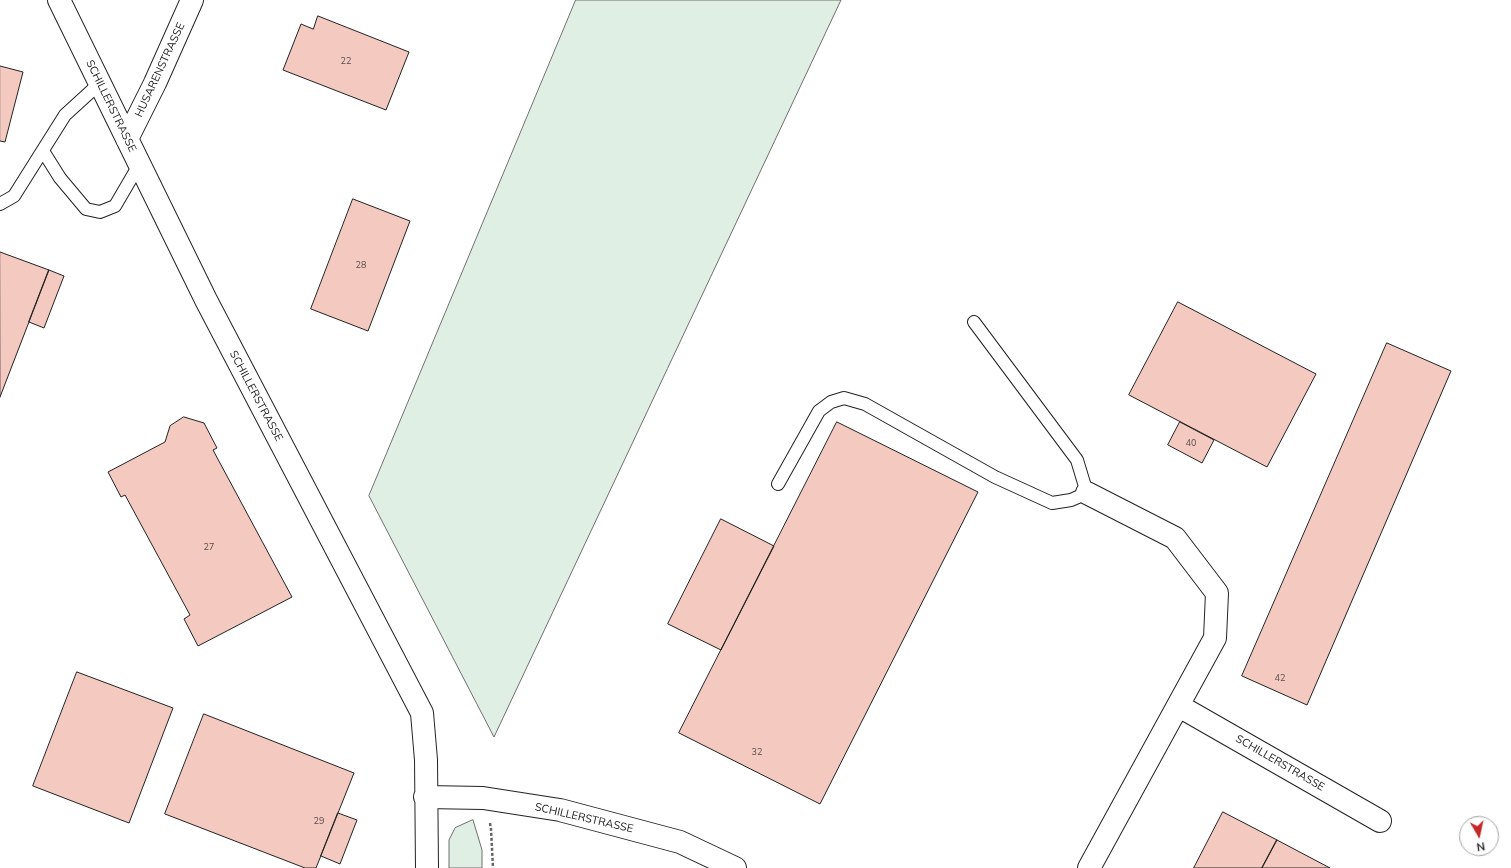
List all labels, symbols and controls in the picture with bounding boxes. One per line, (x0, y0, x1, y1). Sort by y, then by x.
street label: HUSARENSTRASSE (132, 21, 188, 119)
house number: 22 (341, 56, 351, 66)
street label: SCHILLERSTRASSE (83, 58, 139, 154)
house number: 28 (356, 260, 366, 270)
street label: SCHILLERSTRASSE (227, 348, 285, 444)
house number: 40 (1186, 438, 1196, 448)
house number: 27 (204, 542, 214, 552)
house number: 42 (1275, 673, 1285, 683)
street label: SCHILLERSTRASSE (1233, 732, 1327, 794)
house number: 32 (752, 747, 762, 757)
street label: SCHILLERSTRASSE (533, 800, 635, 836)
house number: 29 (314, 816, 324, 826)
north arrow (1459, 816, 1499, 856)
text: N (1476, 839, 1486, 854)

